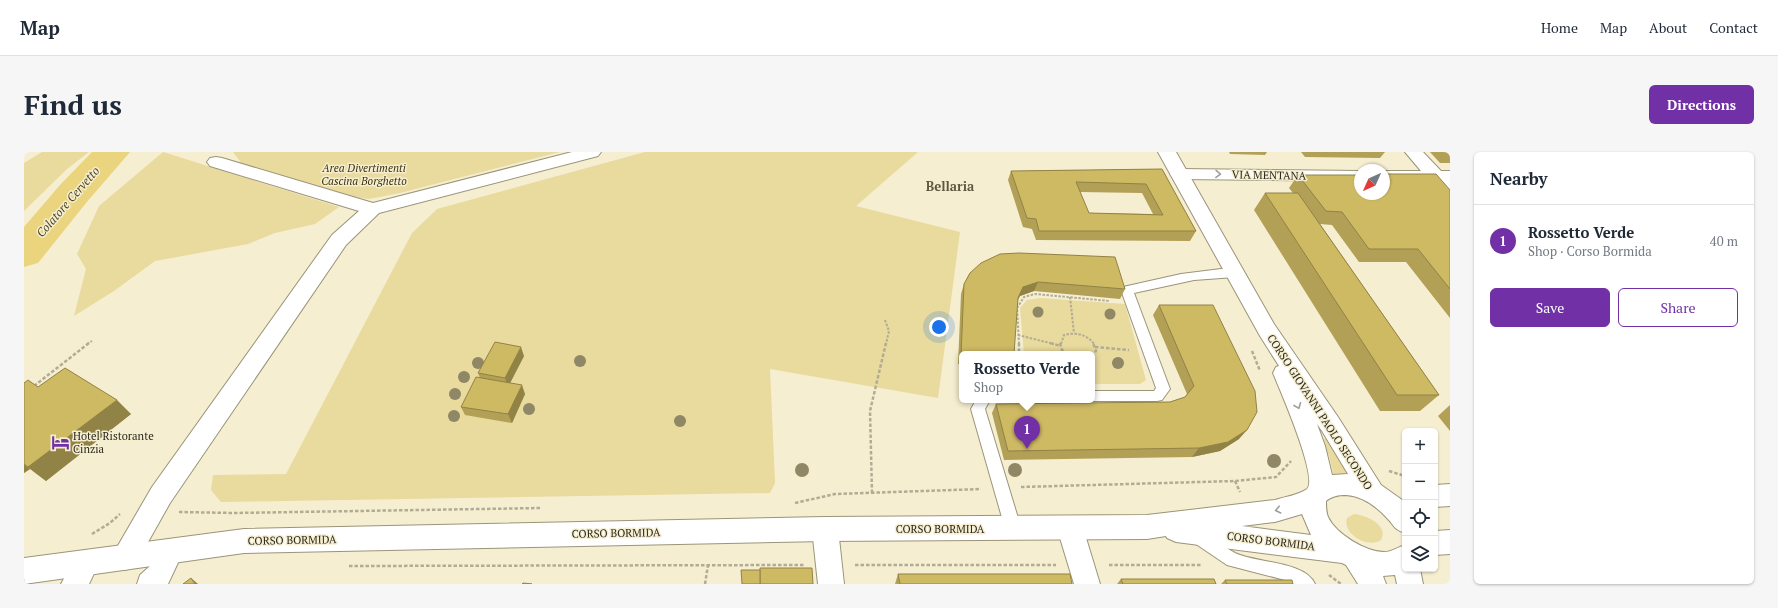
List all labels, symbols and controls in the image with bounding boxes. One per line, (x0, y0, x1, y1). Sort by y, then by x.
text: Map (20, 15, 60, 40)
text: Home (1541, 18, 1578, 37)
text: Map (1600, 18, 1627, 37)
text: About (1649, 18, 1687, 37)
text: Contact (1709, 18, 1758, 37)
button: Directions (1649, 85, 1754, 124)
text: Find us (24, 86, 122, 123)
park label: Area Divertimenti Cascina Borghetto (321, 161, 407, 188)
water label: Colatore Cervetto (33, 163, 102, 240)
north arrow (1354, 164, 1390, 200)
street label: VIA MENTANA (1232, 167, 1307, 183)
text: Nearby (1490, 167, 1548, 190)
one-way arrow (1215, 170, 1221, 178)
district label: Bellaria (926, 177, 975, 195)
text: Rossetto Verde (1528, 222, 1634, 242)
text: 1 (1499, 232, 1507, 250)
text: 40 m (1710, 232, 1738, 250)
text: Shop · Corso Bormida (1528, 242, 1652, 260)
button: Save (1490, 288, 1610, 327)
button: Share (1618, 288, 1738, 327)
your location (929, 317, 949, 337)
street label: CORSO GIOVANNI PAOLO SECONDO (1264, 331, 1376, 493)
popup (959, 351, 1095, 403)
text: Rossetto Verde (974, 358, 1080, 378)
text: Shop (974, 378, 1003, 396)
one-way arrow (1293, 402, 1301, 409)
pin: 1 (1014, 416, 1040, 449)
map controls (1402, 428, 1438, 572)
button: + (1402, 428, 1438, 464)
place label: Hotel Ristorante Cinzia (73, 429, 154, 456)
hotel icon: Hotel Ristorante Cinzia (50, 432, 70, 452)
button: − (1402, 464, 1438, 500)
button: locate (1402, 500, 1438, 536)
one-way arrow (1274, 505, 1281, 513)
street label: CORSO BORMIDA (896, 522, 985, 536)
street label: CORSO BORMIDA (572, 525, 661, 541)
street label: CORSO BORMIDA (1226, 529, 1316, 553)
street label: CORSO BORMIDA (248, 532, 337, 548)
button: layers (1402, 536, 1438, 572)

